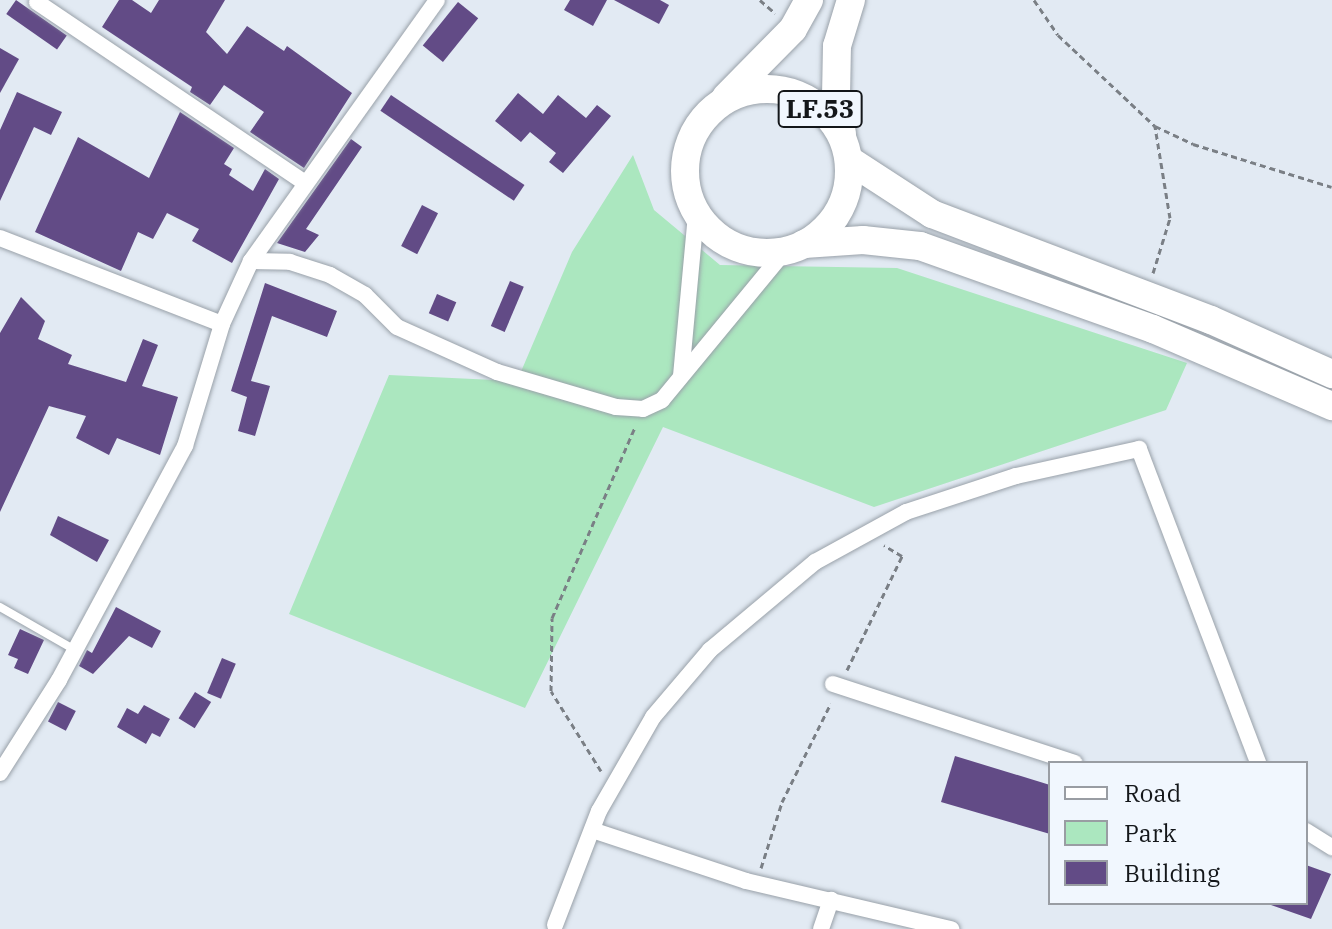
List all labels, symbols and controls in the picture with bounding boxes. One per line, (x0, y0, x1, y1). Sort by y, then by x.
road number: LF.53 (776, 87, 864, 131)
legend (1048, 761, 1308, 905)
text: Road (1124, 777, 1181, 809)
text: Park (1124, 817, 1176, 849)
text: Building (1124, 857, 1220, 889)

